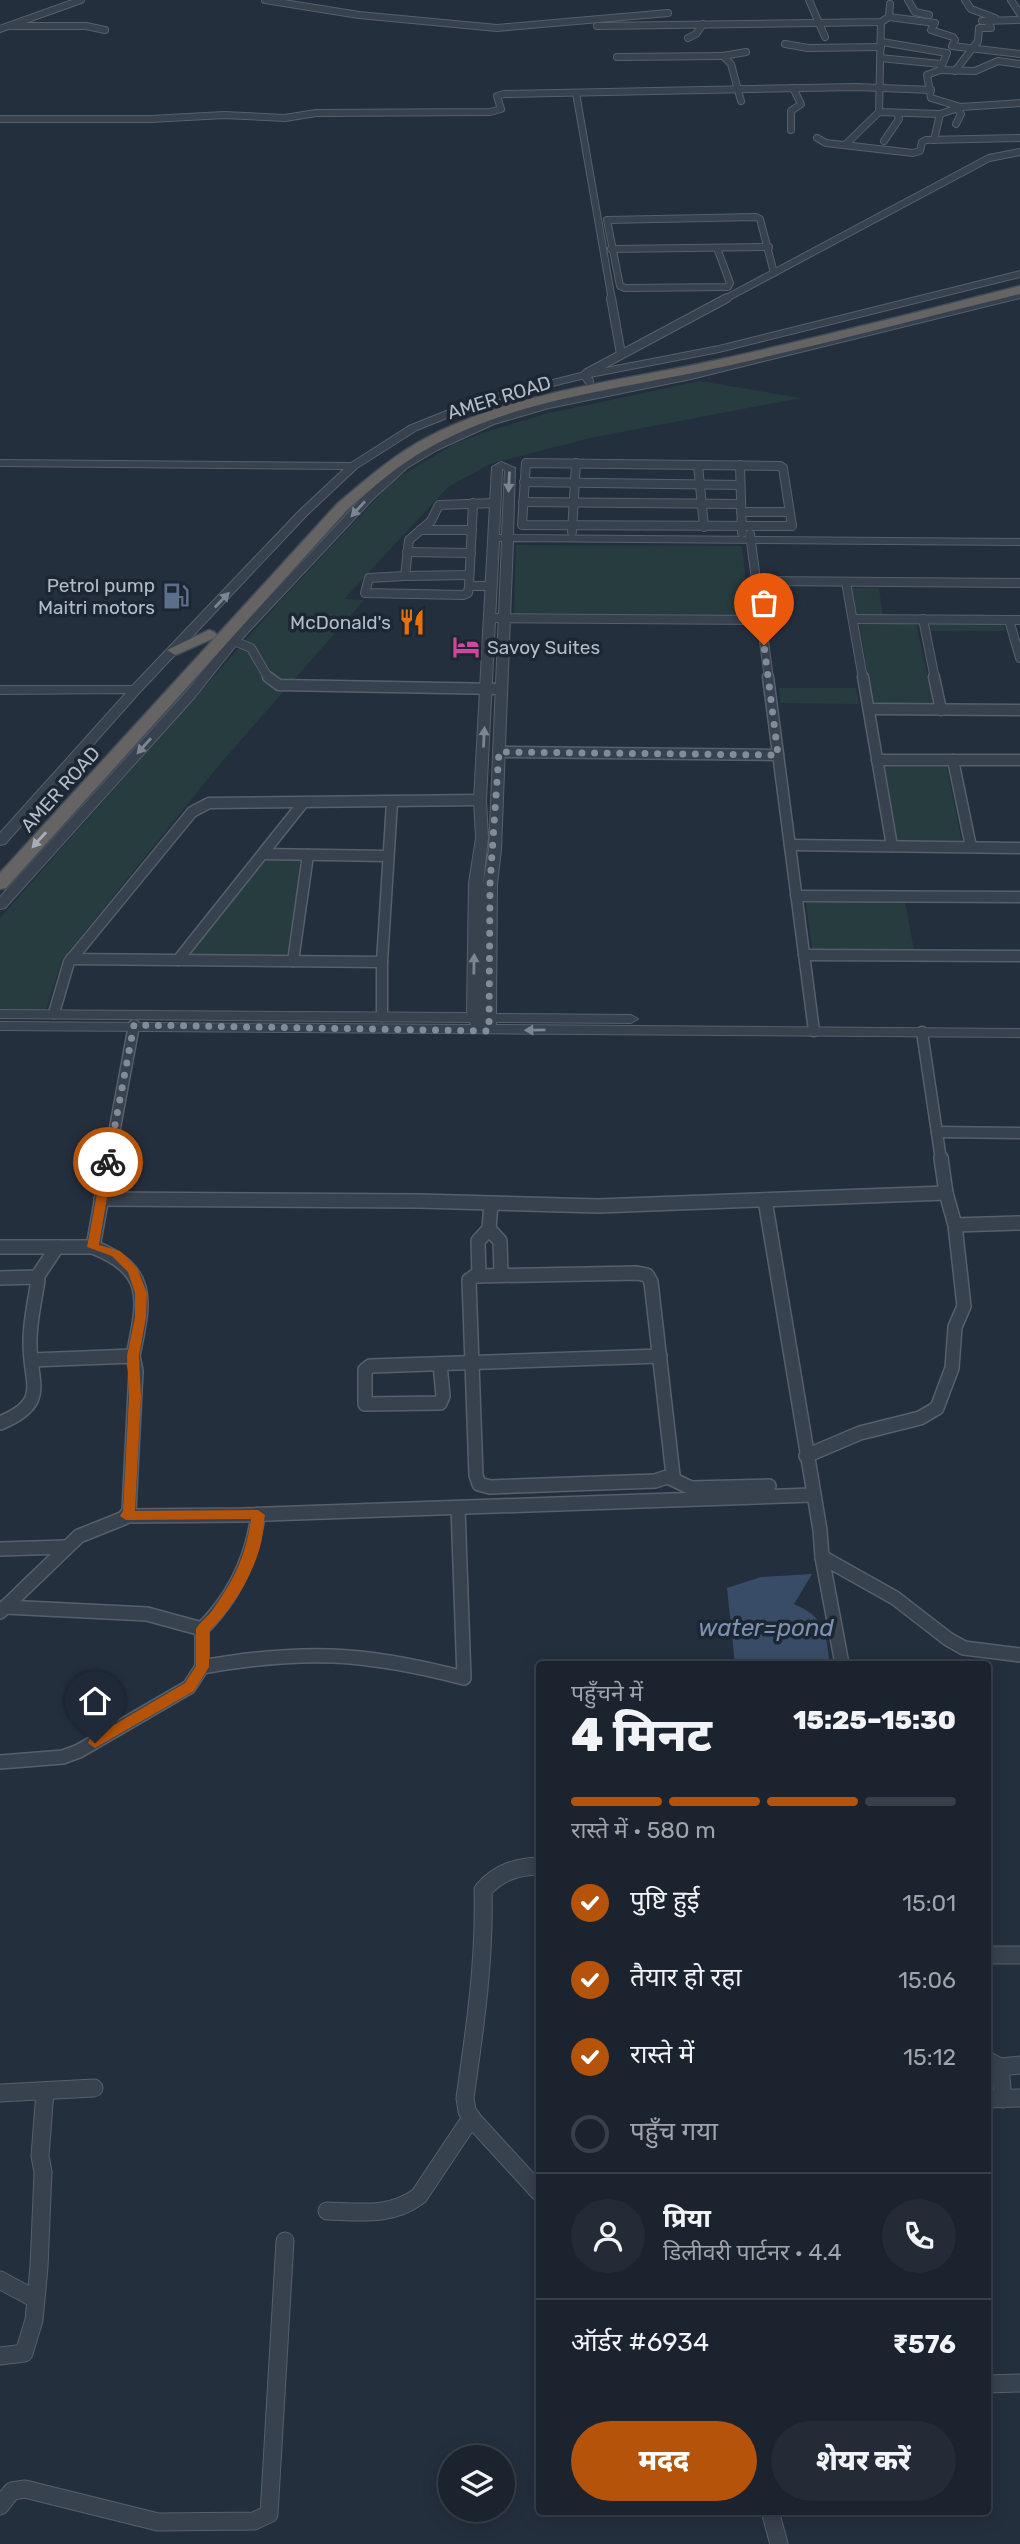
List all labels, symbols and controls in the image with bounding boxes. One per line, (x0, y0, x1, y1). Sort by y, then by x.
street label: AMER ROAD (444, 371, 554, 424)
one-way arrow (503, 472, 514, 494)
one-way arrow (350, 500, 366, 517)
pin (734, 573, 794, 645)
place label: Petrol pump Maitri motors (38, 574, 155, 619)
fuel station icon: Petrol pump Maitri motors (161, 581, 191, 611)
icon: bag (745, 584, 783, 622)
one-way arrow (214, 592, 230, 608)
restaurant icon: McDonald's (397, 607, 427, 637)
place label: McDonald's (290, 611, 391, 634)
hotel icon: Savoy Suites (451, 632, 481, 662)
place label: Savoy Suites (487, 636, 600, 659)
one-way arrow (479, 725, 490, 747)
one-way arrow (137, 737, 153, 754)
street label: AMER ROAD (16, 742, 105, 837)
one-way arrow (31, 831, 47, 849)
one-way arrow (469, 952, 480, 974)
one-way arrow (524, 1024, 546, 1036)
courier (73, 1127, 143, 1197)
icon: bike (89, 1143, 127, 1181)
water label: water=pond (698, 1614, 835, 1642)
pin (65, 1671, 125, 1743)
text: पहुँचने में (571, 1679, 643, 1707)
icon: home (76, 1682, 114, 1720)
text: 15:25–15:30 (793, 1705, 956, 1736)
text: 4 मिनट (571, 1708, 712, 1763)
text: रास्ते में · 580 m (571, 1816, 716, 1844)
icon: check (571, 1884, 609, 1922)
text: पुष्टि हुई (630, 1885, 700, 1916)
text: 15:01 (902, 1889, 956, 1917)
icon: check (571, 1961, 609, 1999)
text: तैयार हो रहा (630, 1962, 742, 1993)
text: 15:06 (898, 1966, 956, 1994)
icon: check (571, 2038, 609, 2076)
text: रास्ते में (630, 2039, 694, 2070)
text: 15:12 (903, 2043, 956, 2071)
text: पहुँच गया (630, 2116, 718, 2147)
button: person (571, 2199, 645, 2273)
button: phone (882, 2199, 956, 2273)
text: प्रिया (663, 2203, 711, 2234)
text: डिलीवरी पार्टनर · 4.4 (663, 2238, 842, 2266)
text: ऑर्डर #6934 (571, 2327, 709, 2358)
text: ₹576 (892, 2329, 956, 2360)
button: मदद (571, 2421, 757, 2501)
button: शेयर करें (771, 2421, 956, 2501)
map controls (438, 2445, 515, 2522)
button: layers (438, 2445, 515, 2522)

